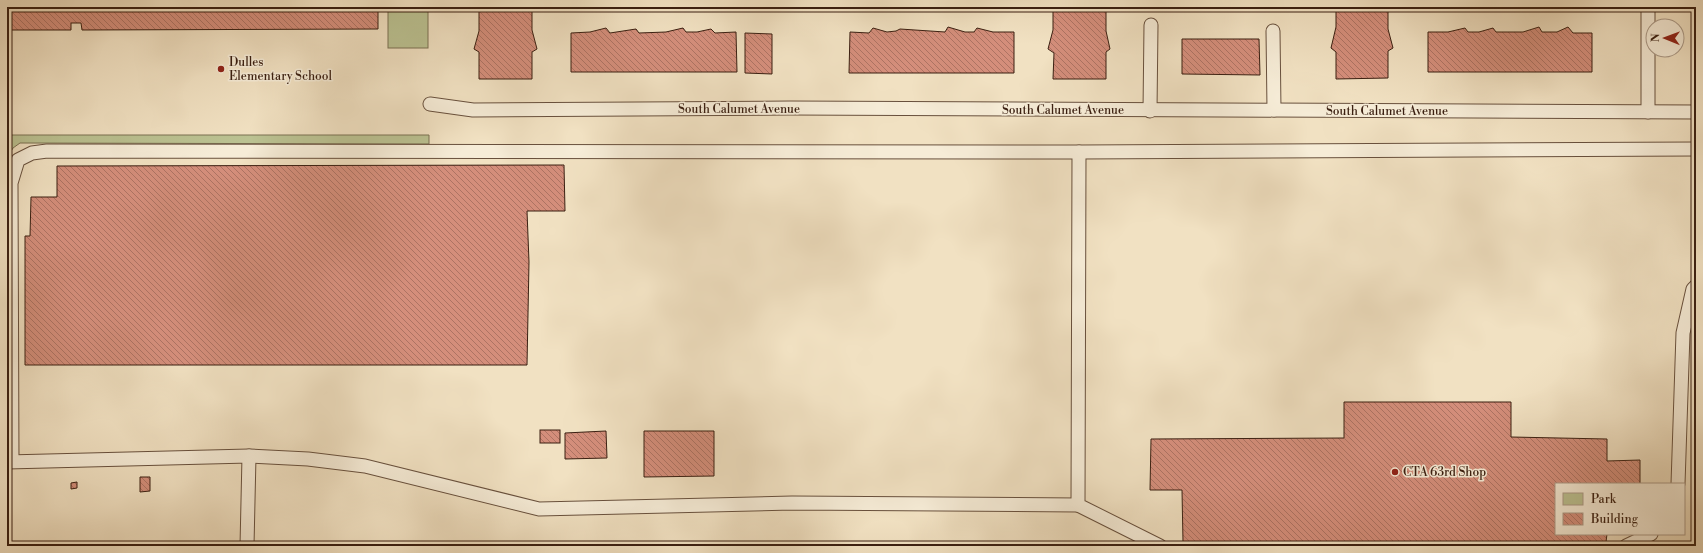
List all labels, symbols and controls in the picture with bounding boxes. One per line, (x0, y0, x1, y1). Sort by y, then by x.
north arrow (1645, 18, 1685, 58)
text: N (1649, 33, 1663, 42)
place label: Dulles Elementary School (229, 55, 333, 84)
marker: Dulles Elementary School (216, 64, 226, 74)
street label: South Calumet Avenue (678, 102, 800, 117)
street label: South Calumet Avenue (1002, 103, 1124, 118)
street label: South Calumet Avenue (1326, 104, 1448, 119)
place label: CTA 63rd Shop (1403, 465, 1486, 480)
marker: CTA 63rd Shop (1390, 467, 1400, 477)
legend (1555, 483, 1685, 535)
text: Park (1591, 492, 1617, 507)
text: Building (1590, 512, 1639, 527)

